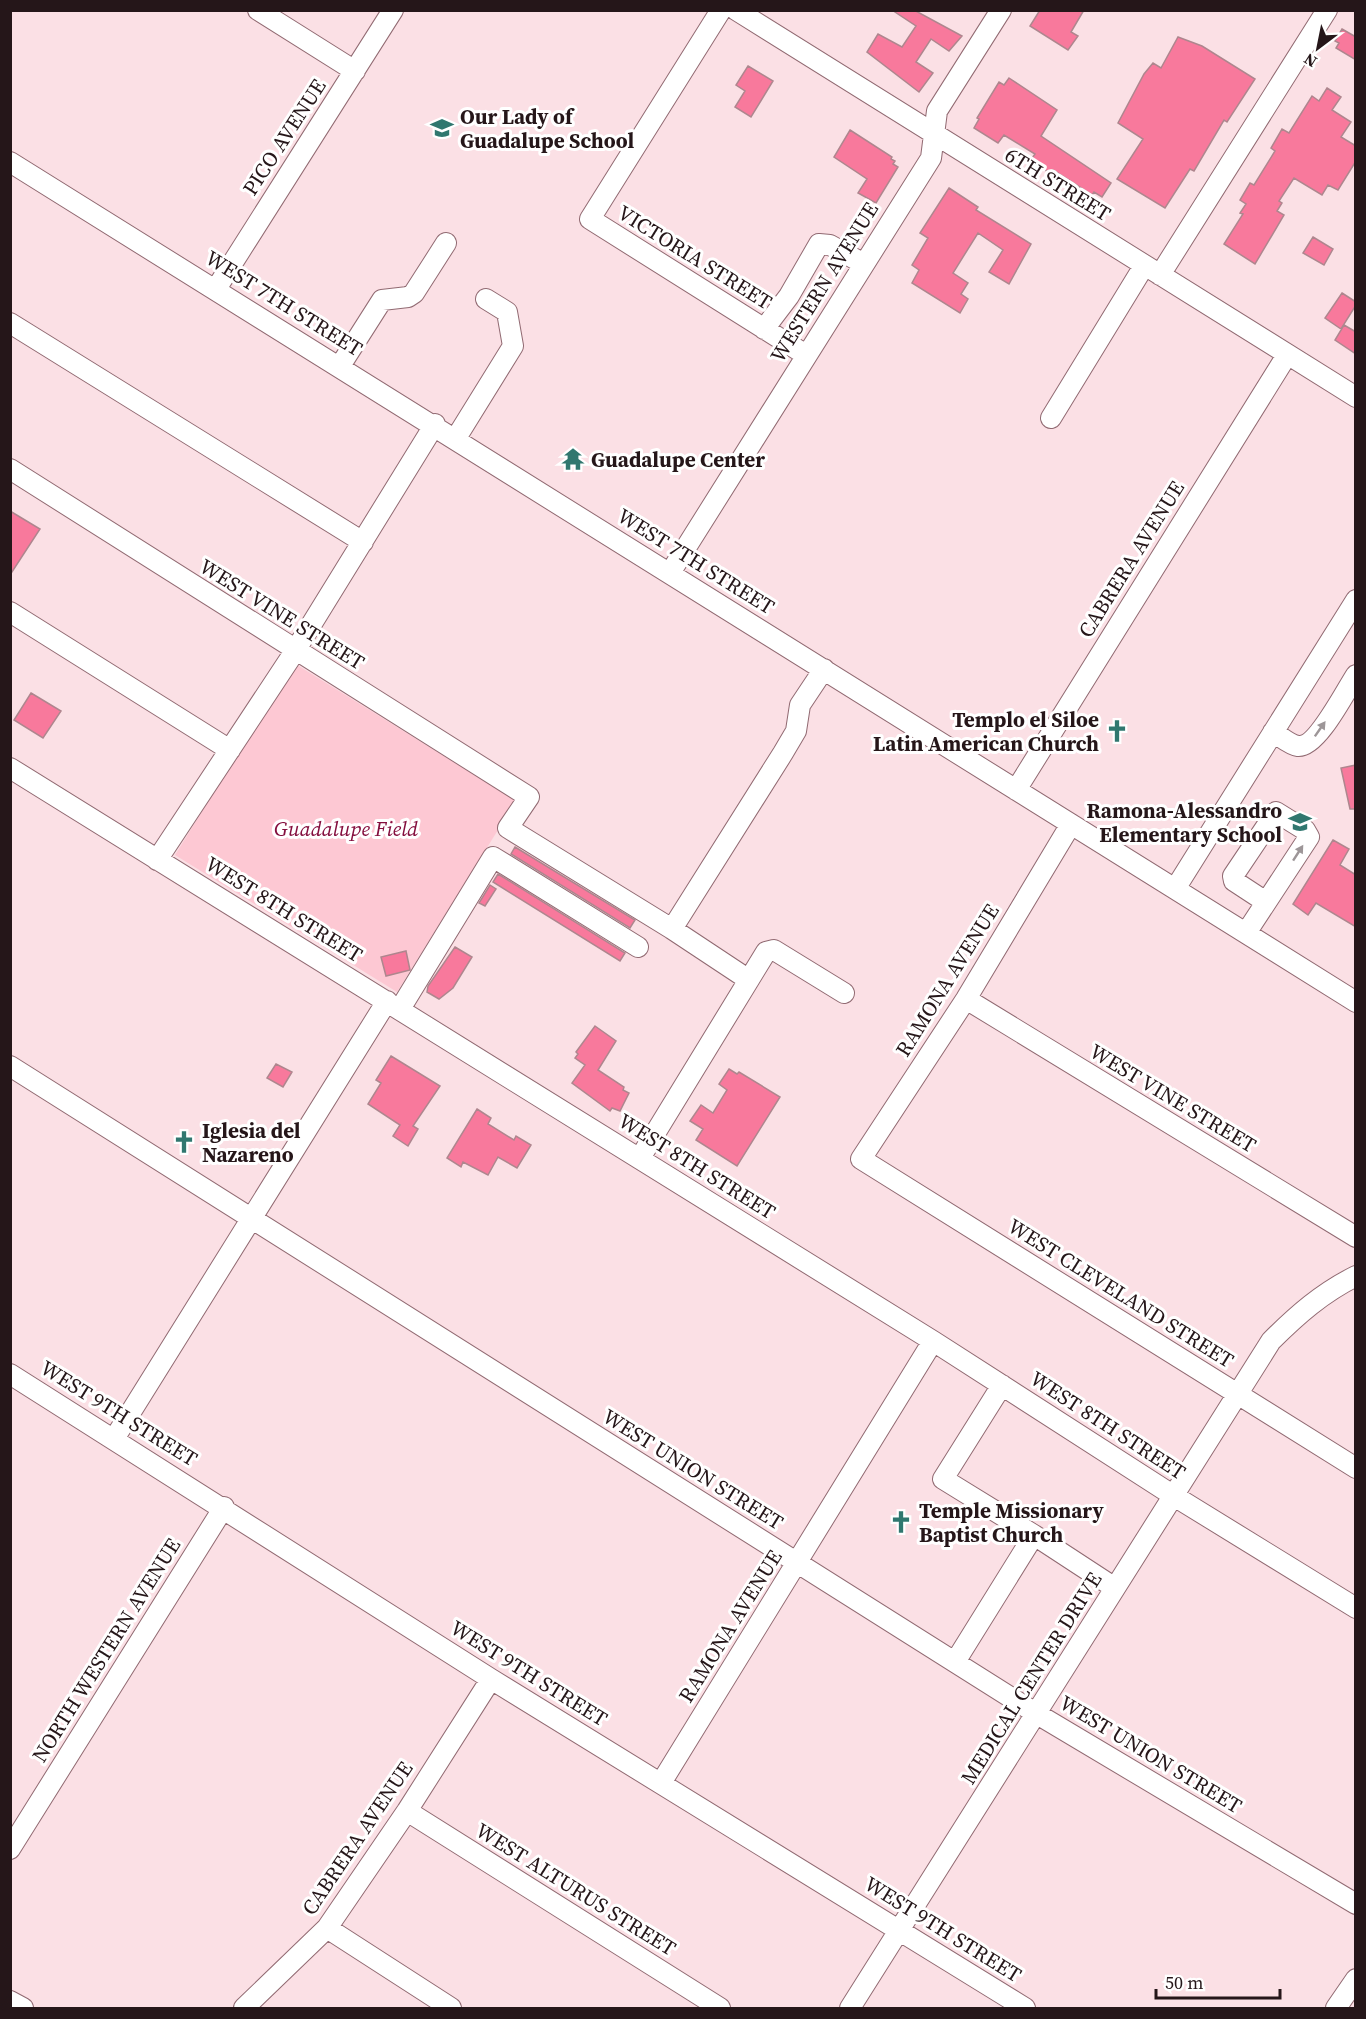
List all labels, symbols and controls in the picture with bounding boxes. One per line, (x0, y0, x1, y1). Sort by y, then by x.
north arrow (1288, 18, 1348, 78)
text: N (1299, 48, 1321, 73)
street label: PICO AVENUE (236, 73, 332, 201)
place label: Our Lady of Guadalupe School (460, 102, 634, 155)
school or university icon: Our Lady of Guadalupe School (429, 115, 455, 141)
street label: 6TH STREET (1000, 140, 1117, 228)
street label: WESTERN AVENUE (763, 196, 885, 368)
street label: VICTORIA STREET (612, 198, 778, 316)
street label: WEST 7TH STREET (200, 243, 368, 363)
place label: Guadalupe Center (591, 445, 765, 474)
temple icon: Guadalupe Center (560, 446, 586, 472)
street label: CABRERA AVENUE (1071, 475, 1191, 643)
street label: WEST 7TH STREET (612, 501, 780, 621)
street label: WEST VINE STREET (194, 551, 370, 677)
place label: Templo el Siloe Latin American Church (873, 705, 1099, 758)
church icon: Templo el Siloe Latin American Church (1104, 718, 1130, 744)
one-way arrow (1314, 722, 1326, 738)
place label: Ramona-Alessandro Elementary School (1087, 796, 1282, 849)
school or university icon: Ramona-Alessandro Elementary School (1287, 809, 1313, 835)
park label: Guadalupe Field (274, 814, 418, 843)
one-way arrow (1293, 845, 1304, 861)
street label: WEST 8TH STREET (200, 849, 368, 969)
street label: RAMONA AVENUE (888, 898, 1006, 1062)
street label: WEST VINE STREET (1084, 1037, 1262, 1159)
street label: WEST 8TH STREET (613, 1106, 781, 1226)
place label: Iglesia del Nazareno (202, 1116, 301, 1169)
church icon: Iglesia del Nazareno (171, 1129, 197, 1155)
street label: WEST CLEVELAND STREET (1003, 1211, 1240, 1375)
street label: WEST 9TH STREET (35, 1353, 203, 1473)
street label: WEST 8TH STREET (1025, 1364, 1192, 1486)
street label: WEST UNION STREET (597, 1402, 789, 1537)
place label: Temple Missionary Baptist Church (919, 1496, 1104, 1549)
church icon: Temple Missionary Baptist Church (888, 1509, 914, 1535)
street label: NORTH WESTERN AVENUE (25, 1532, 187, 1768)
street label: RAMONA AVENUE (671, 1544, 789, 1708)
street label: MEDICAL CENTER DRIVE (954, 1566, 1108, 1790)
street label: WEST 9TH STREET (445, 1613, 613, 1733)
street label: WEST UNION STREET (1054, 1688, 1248, 1820)
street label: CABRERA AVENUE (295, 1755, 419, 1921)
street label: WEST ALTURUS STREET (470, 1816, 682, 1963)
street label: WEST 9TH STREET (859, 1869, 1027, 1989)
scale bar (1156, 1962, 1280, 2000)
text: 50 m (1165, 1970, 1203, 1995)

